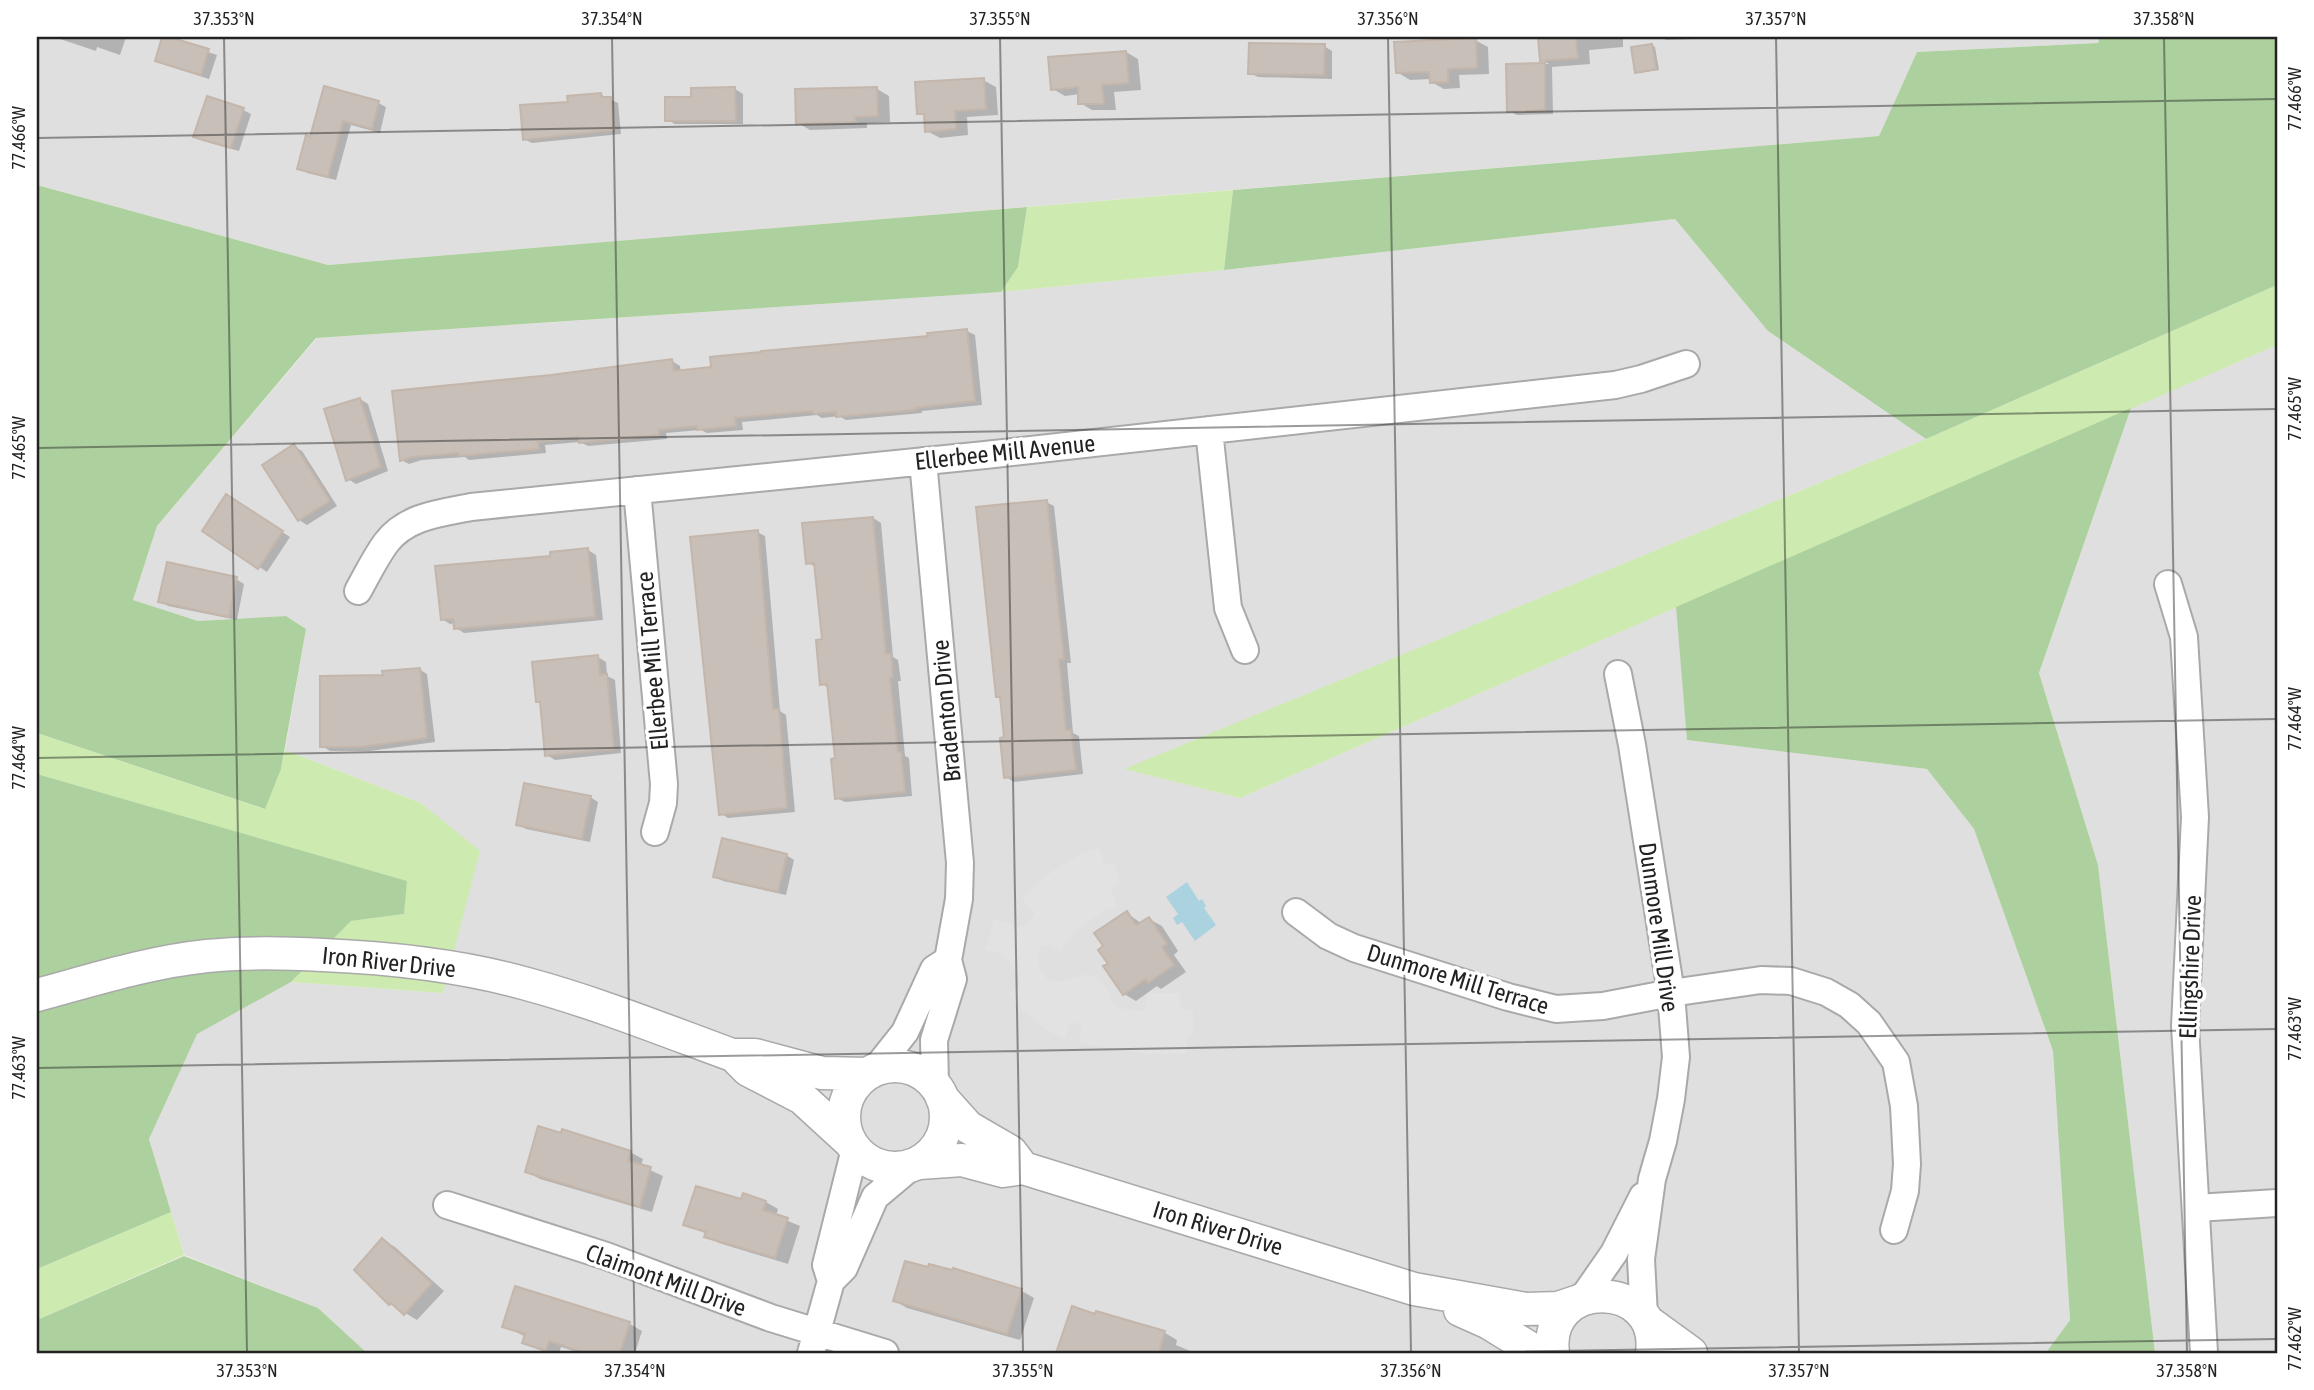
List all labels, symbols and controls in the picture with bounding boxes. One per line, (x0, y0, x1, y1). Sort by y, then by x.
text: 37.353°N (193, 8, 255, 29)
text: 37.354°N (581, 8, 643, 29)
text: 37.355°N (969, 8, 1031, 29)
text: 37.356°N (1357, 8, 1419, 29)
text: 37.357°N (1745, 8, 1807, 29)
text: 37.358°N (2133, 8, 2195, 29)
text: 77.466°W (2284, 67, 2305, 131)
text: 77.466°W (8, 106, 29, 170)
text: 77.465°W (2284, 377, 2305, 441)
text: 77.465°W (8, 416, 29, 480)
street label: Ellerbee Mill Avenue (914, 429, 1096, 475)
street label: Ellerbee Mill Terrace (631, 571, 673, 751)
street label: Bradenton Drive (926, 639, 966, 783)
text: 77.464°W (2284, 687, 2305, 751)
text: 77.464°W (8, 726, 29, 790)
street label: Dunmore Mill Drive (1634, 841, 1684, 1013)
street label: Ellingshire Drive (2174, 895, 2206, 1039)
street label: Dunmore Mill Terrace (1364, 939, 1552, 1019)
street label: Iron River Drive (321, 942, 457, 982)
text: 77.463°W (2284, 997, 2305, 1061)
text: 77.463°W (8, 1036, 29, 1100)
street label: Iron River Drive (1150, 1195, 1286, 1261)
street label: Claimont Mill Drive (582, 1239, 750, 1321)
text: 77.462°W (2284, 1307, 2305, 1371)
text: 37.353°N (216, 1360, 278, 1381)
text: 37.354°N (604, 1360, 666, 1381)
text: 37.355°N (992, 1360, 1054, 1381)
text: 37.356°N (1380, 1360, 1442, 1381)
text: 37.357°N (1768, 1360, 1830, 1381)
text: 37.358°N (2156, 1360, 2218, 1381)

